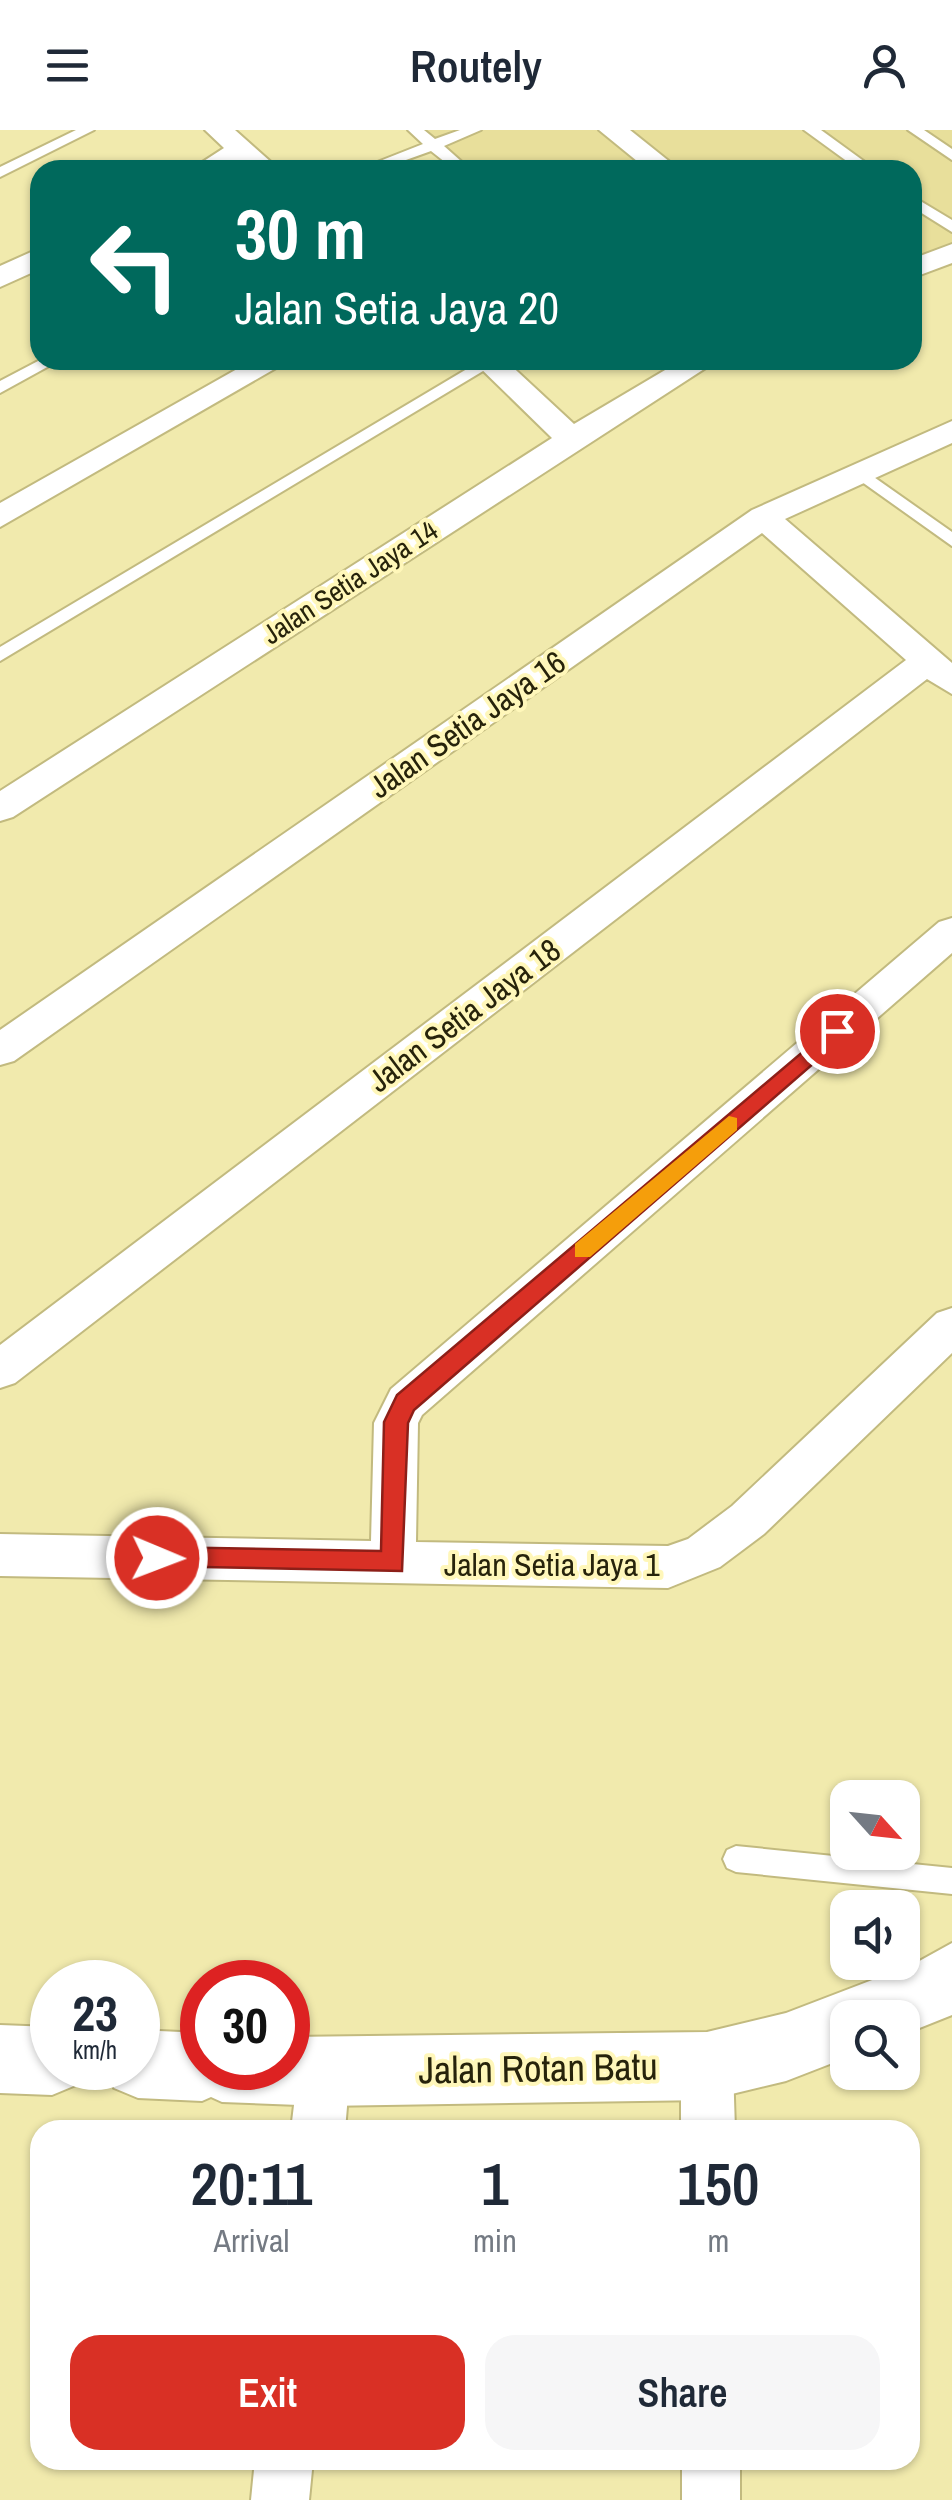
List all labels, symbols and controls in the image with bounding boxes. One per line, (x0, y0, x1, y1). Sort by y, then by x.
text: Routely (410, 35, 542, 96)
icon: menu (40, 38, 95, 93)
icon: person (857, 38, 912, 93)
text: 30 m (235, 187, 366, 281)
icon: left (70, 200, 200, 330)
text: Jalan Setia Jaya 20 (235, 277, 559, 338)
street label: Jalan Setia Jaya 14 (255, 511, 445, 653)
street label: Jalan Setia Jaya 16 (360, 640, 574, 808)
street label: Jalan Setia Jaya 18 (359, 928, 569, 1102)
pin (795, 989, 880, 1074)
icon: arrive (810, 1004, 865, 1059)
position arrow (105, 1506, 209, 1610)
street label: Jalan Setia Jaya 1 (444, 1543, 660, 1586)
north arrow (830, 1780, 920, 1870)
map controls (830, 1780, 920, 2090)
button: sound (830, 1890, 920, 1980)
speed limit sign: 30 (180, 1960, 310, 2090)
text: 23 (72, 1979, 118, 2047)
button: search (830, 2000, 920, 2090)
text: km/h (73, 2033, 117, 2067)
street label: Jalan Rotan Batu (418, 2040, 658, 2096)
text: 20:11 (191, 2143, 312, 2224)
text: 1 (481, 2143, 509, 2224)
text: 150 (677, 2143, 759, 2224)
text: Arrival (214, 2219, 289, 2262)
text: min (473, 2219, 517, 2262)
text: m (707, 2219, 729, 2262)
button: Exit (70, 2335, 465, 2450)
button: Share (485, 2335, 880, 2450)

